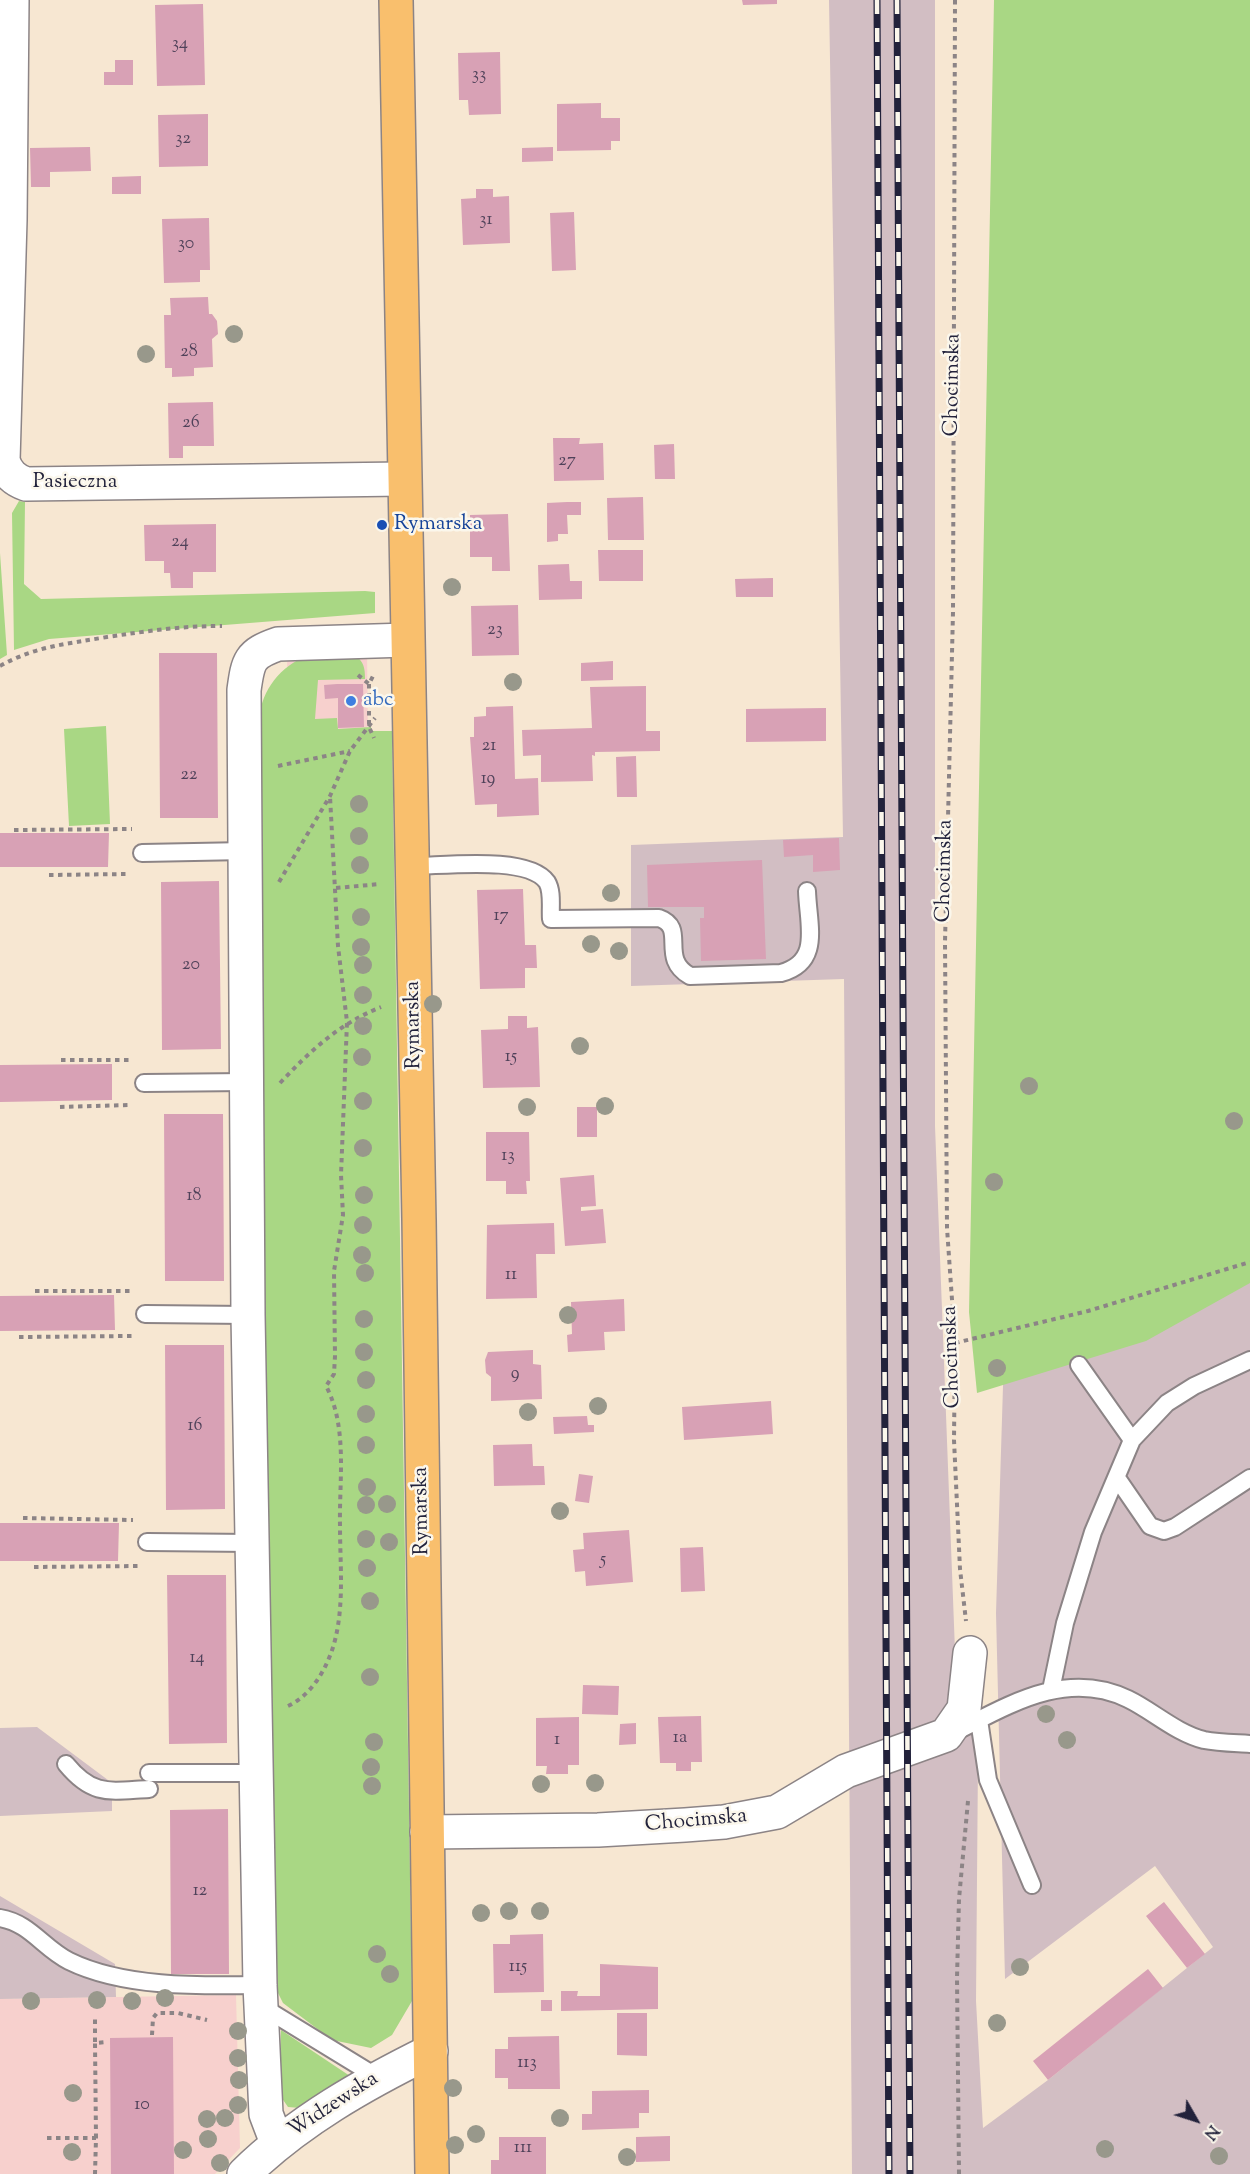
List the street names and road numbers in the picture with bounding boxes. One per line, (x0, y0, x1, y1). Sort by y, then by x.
street label: Chocimska (941, 333, 967, 437)
street label: Pasieczna (33, 470, 117, 496)
street label: Chocimska (933, 819, 959, 923)
street label: Rymarska (402, 981, 428, 1069)
street label: Chocimska (939, 1305, 967, 1409)
street label: Rymarska (410, 1467, 436, 1555)
street label: Chocimska (644, 1805, 748, 1839)
street label: Widzewska (284, 2068, 384, 2144)

